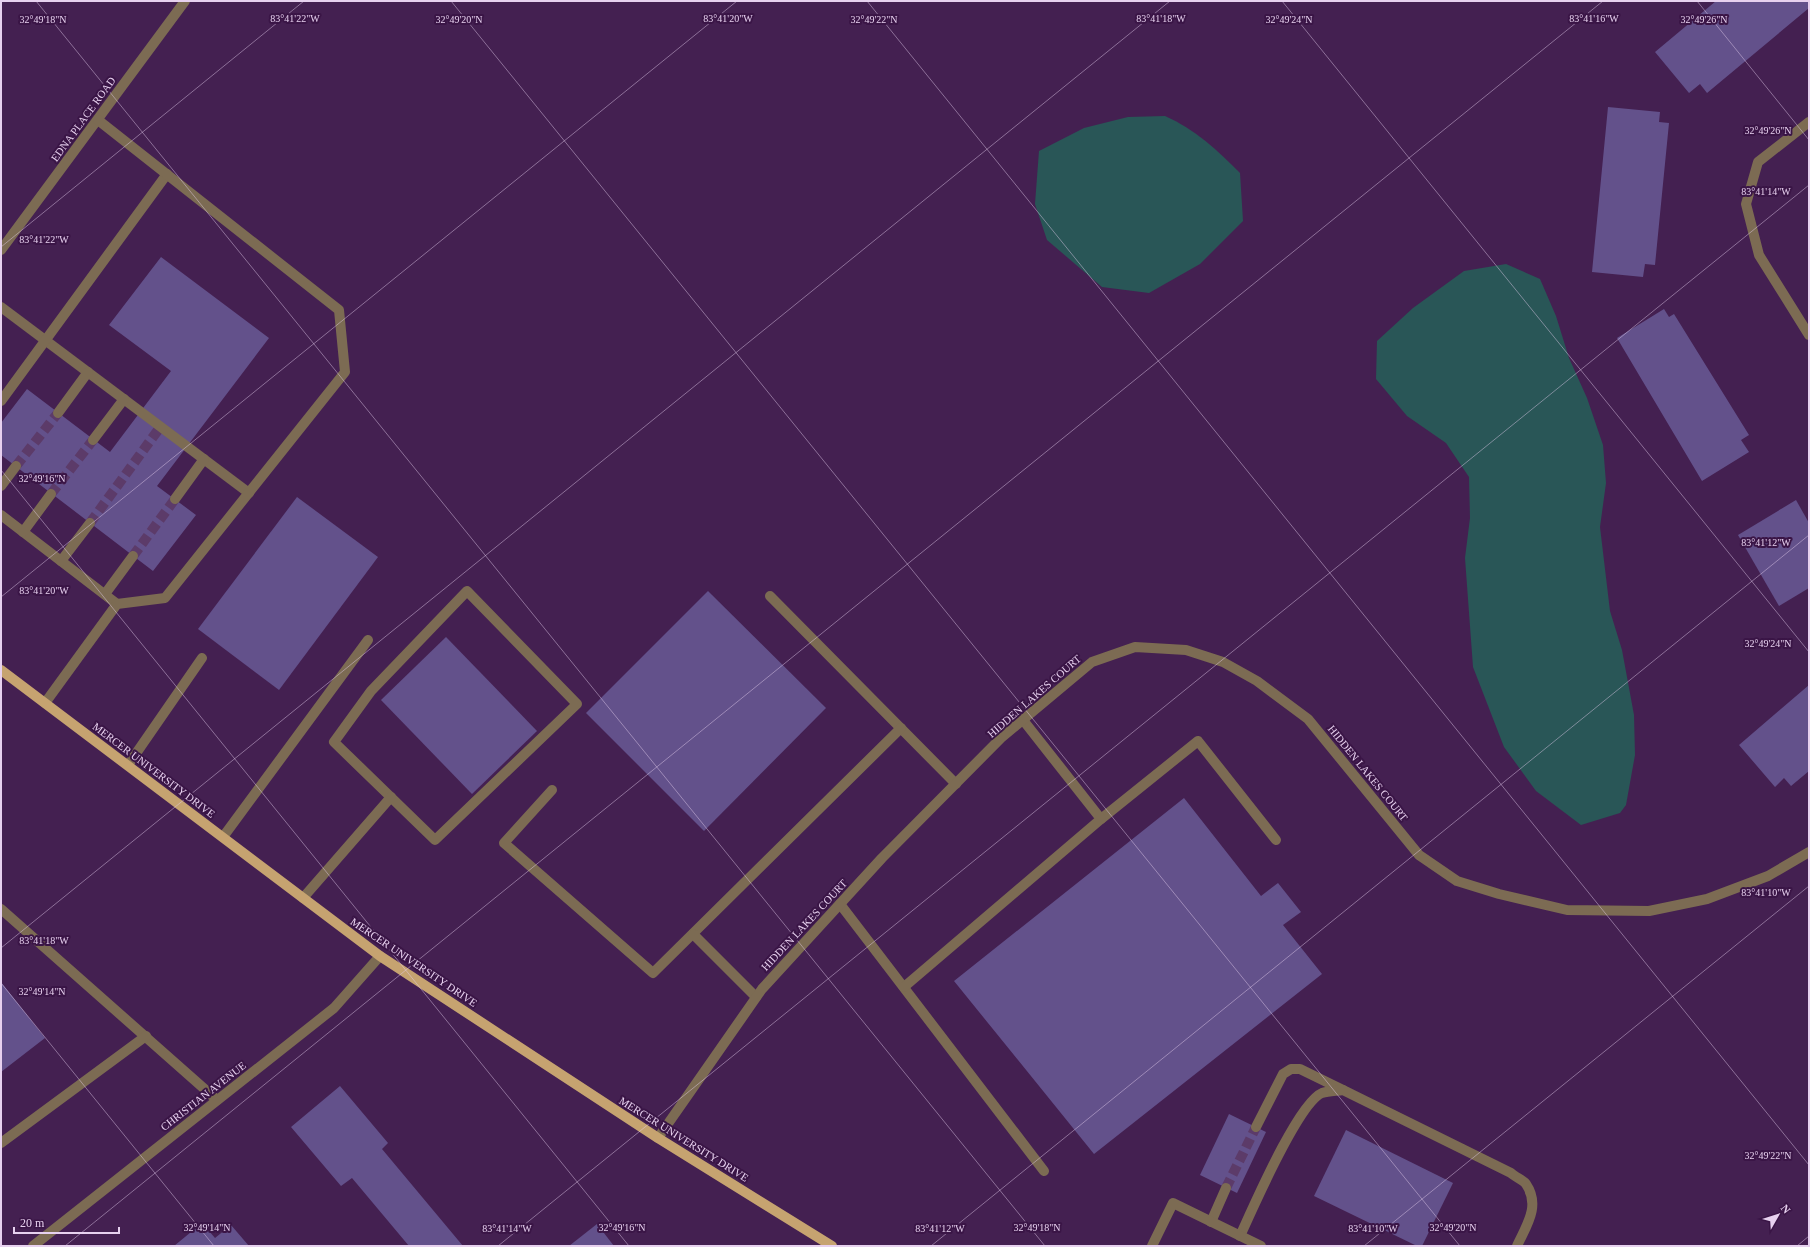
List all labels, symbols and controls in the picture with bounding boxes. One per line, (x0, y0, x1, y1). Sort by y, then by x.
text: 83°41'22"W (270, 13, 320, 24)
text: 83°41'20"W (703, 13, 753, 24)
text: 83°41'18"W (1136, 13, 1186, 24)
text: 83°41'16"W (1569, 13, 1619, 24)
text: 32°49'18"N (19, 14, 67, 25)
text: 32°49'20"N (435, 14, 483, 25)
text: 32°49'22"N (850, 14, 898, 25)
text: 32°49'24"N (1265, 14, 1313, 25)
text: 32°49'26"N (1680, 14, 1728, 25)
street label: EDNA PLACE ROAD (48, 74, 118, 164)
text: 32°49'26"N (1744, 125, 1792, 136)
text: 83°41'14"W (1741, 186, 1791, 197)
text: 83°41'22"W (19, 234, 69, 245)
text: 32°49'16"N (18, 473, 66, 484)
text: 83°41'12"W (1741, 537, 1791, 548)
text: 83°41'20"W (19, 585, 69, 596)
text: 32°49'24"N (1744, 638, 1792, 649)
street label: HIDDEN LAKES COURT (985, 652, 1083, 740)
street label: MERCER UNIVERSITY DRIVE (91, 720, 218, 820)
street label: HIDDEN LAKES COURT (1326, 723, 1411, 824)
street label: HIDDEN LAKES COURT (759, 877, 849, 973)
text: 83°41'10"W (1741, 887, 1791, 898)
street label: MERCER UNIVERSITY DRIVE (348, 915, 480, 1009)
text: 83°41'18"W (19, 935, 69, 946)
text: 32°49'14"N (18, 986, 66, 997)
street label: CHRISTIAN AVENUE (158, 1059, 248, 1133)
street label: MERCER UNIVERSITY DRIVE (617, 1094, 751, 1184)
text: 32°49'22"N (1744, 1150, 1792, 1161)
north arrow (1758, 1195, 1798, 1235)
text: N (1779, 1202, 1793, 1216)
scale bar (14, 1209, 119, 1235)
text: 20 m (20, 1216, 45, 1230)
text: 32°49'14"N (183, 1222, 231, 1233)
text: 32°49'16"N (598, 1222, 646, 1233)
text: 32°49'18"N (1013, 1222, 1061, 1233)
text: 32°49'20"N (1429, 1222, 1477, 1233)
text: 83°41'14"W (482, 1223, 532, 1234)
text: 83°41'12"W (915, 1223, 965, 1234)
text: 83°41'10"W (1348, 1223, 1398, 1234)

